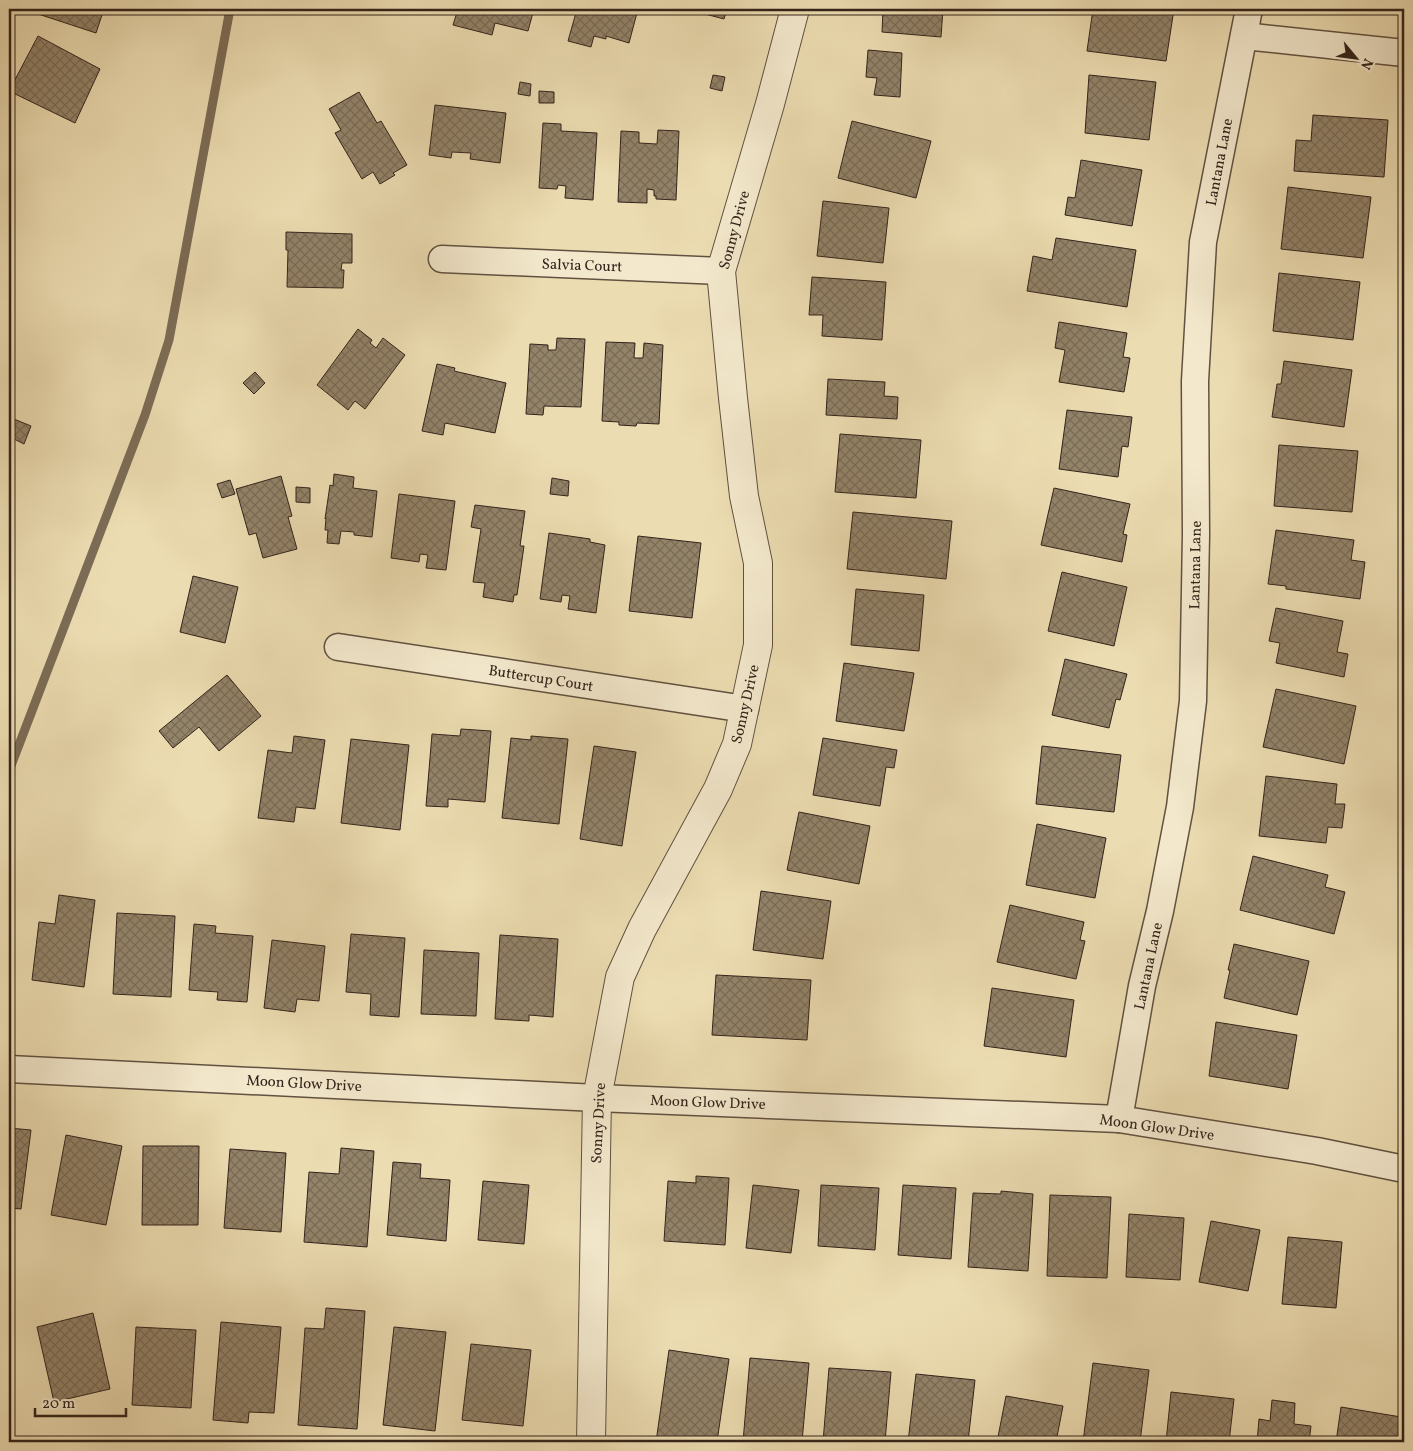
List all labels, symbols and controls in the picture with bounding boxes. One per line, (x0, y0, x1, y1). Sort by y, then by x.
north arrow (1330, 32, 1380, 82)
text: N (1355, 55, 1377, 73)
street label: Lantana Lane (1202, 117, 1239, 208)
street label: Sonny Drive (715, 189, 756, 272)
street label: Salvia Court (541, 255, 623, 278)
street label: Lantana Lane (1185, 520, 1208, 610)
street label: Buttercup Court (487, 661, 595, 698)
street label: Sonny Drive (727, 663, 766, 746)
street label: Lantana Lane (1130, 921, 1169, 1012)
street label: Moon Glow Drive (246, 1071, 362, 1098)
street label: Sonny Drive (587, 1082, 612, 1164)
street label: Moon Glow Drive (650, 1091, 766, 1116)
street label: Moon Glow Drive (1098, 1110, 1216, 1147)
scale bar (35, 1386, 126, 1418)
text: 20 m (42, 1394, 75, 1415)

